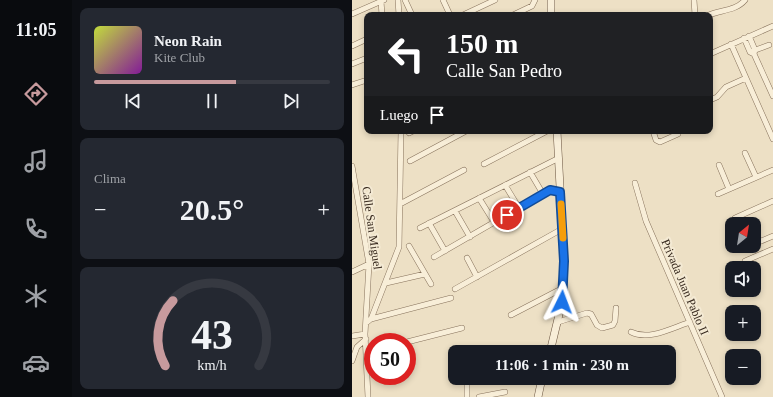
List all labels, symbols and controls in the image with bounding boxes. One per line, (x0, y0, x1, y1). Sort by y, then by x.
text: 11:05 (15, 20, 57, 40)
icon: left (380, 28, 432, 80)
text: 150 m (446, 28, 518, 59)
text: Neon Rain (154, 33, 222, 49)
text: Kite Club (154, 50, 205, 65)
text: Calle San Pedro (446, 61, 562, 81)
icon: directions (22, 80, 50, 108)
icon: previous (122, 90, 144, 112)
icon: pause (201, 90, 223, 112)
icon: next (280, 90, 302, 112)
icon: arrive (426, 104, 448, 126)
text: Luego (380, 107, 418, 123)
icon: music (22, 147, 50, 175)
text: Clima (94, 171, 126, 186)
street label: Calle San Miguel (359, 185, 385, 271)
text: 20.5° (180, 193, 244, 226)
text: − (94, 197, 106, 222)
text: + (318, 197, 330, 222)
pin (490, 198, 524, 232)
icon: arrive (496, 204, 518, 226)
icon: phone (22, 215, 50, 243)
north arrow (725, 217, 761, 253)
map controls (725, 217, 761, 385)
street label: Privada Juan Pablo II (658, 237, 712, 337)
button: sound (725, 261, 761, 297)
position arrow (541, 281, 583, 323)
icon: climate (22, 282, 50, 310)
button: + (725, 305, 761, 341)
text: 43 (191, 312, 233, 358)
speed limit sign: 50 (364, 333, 416, 385)
icon: car (22, 349, 50, 377)
button: − (725, 349, 761, 385)
text: km/h (197, 357, 227, 373)
text: 11:06 · 1 min · 230 m (495, 357, 629, 373)

